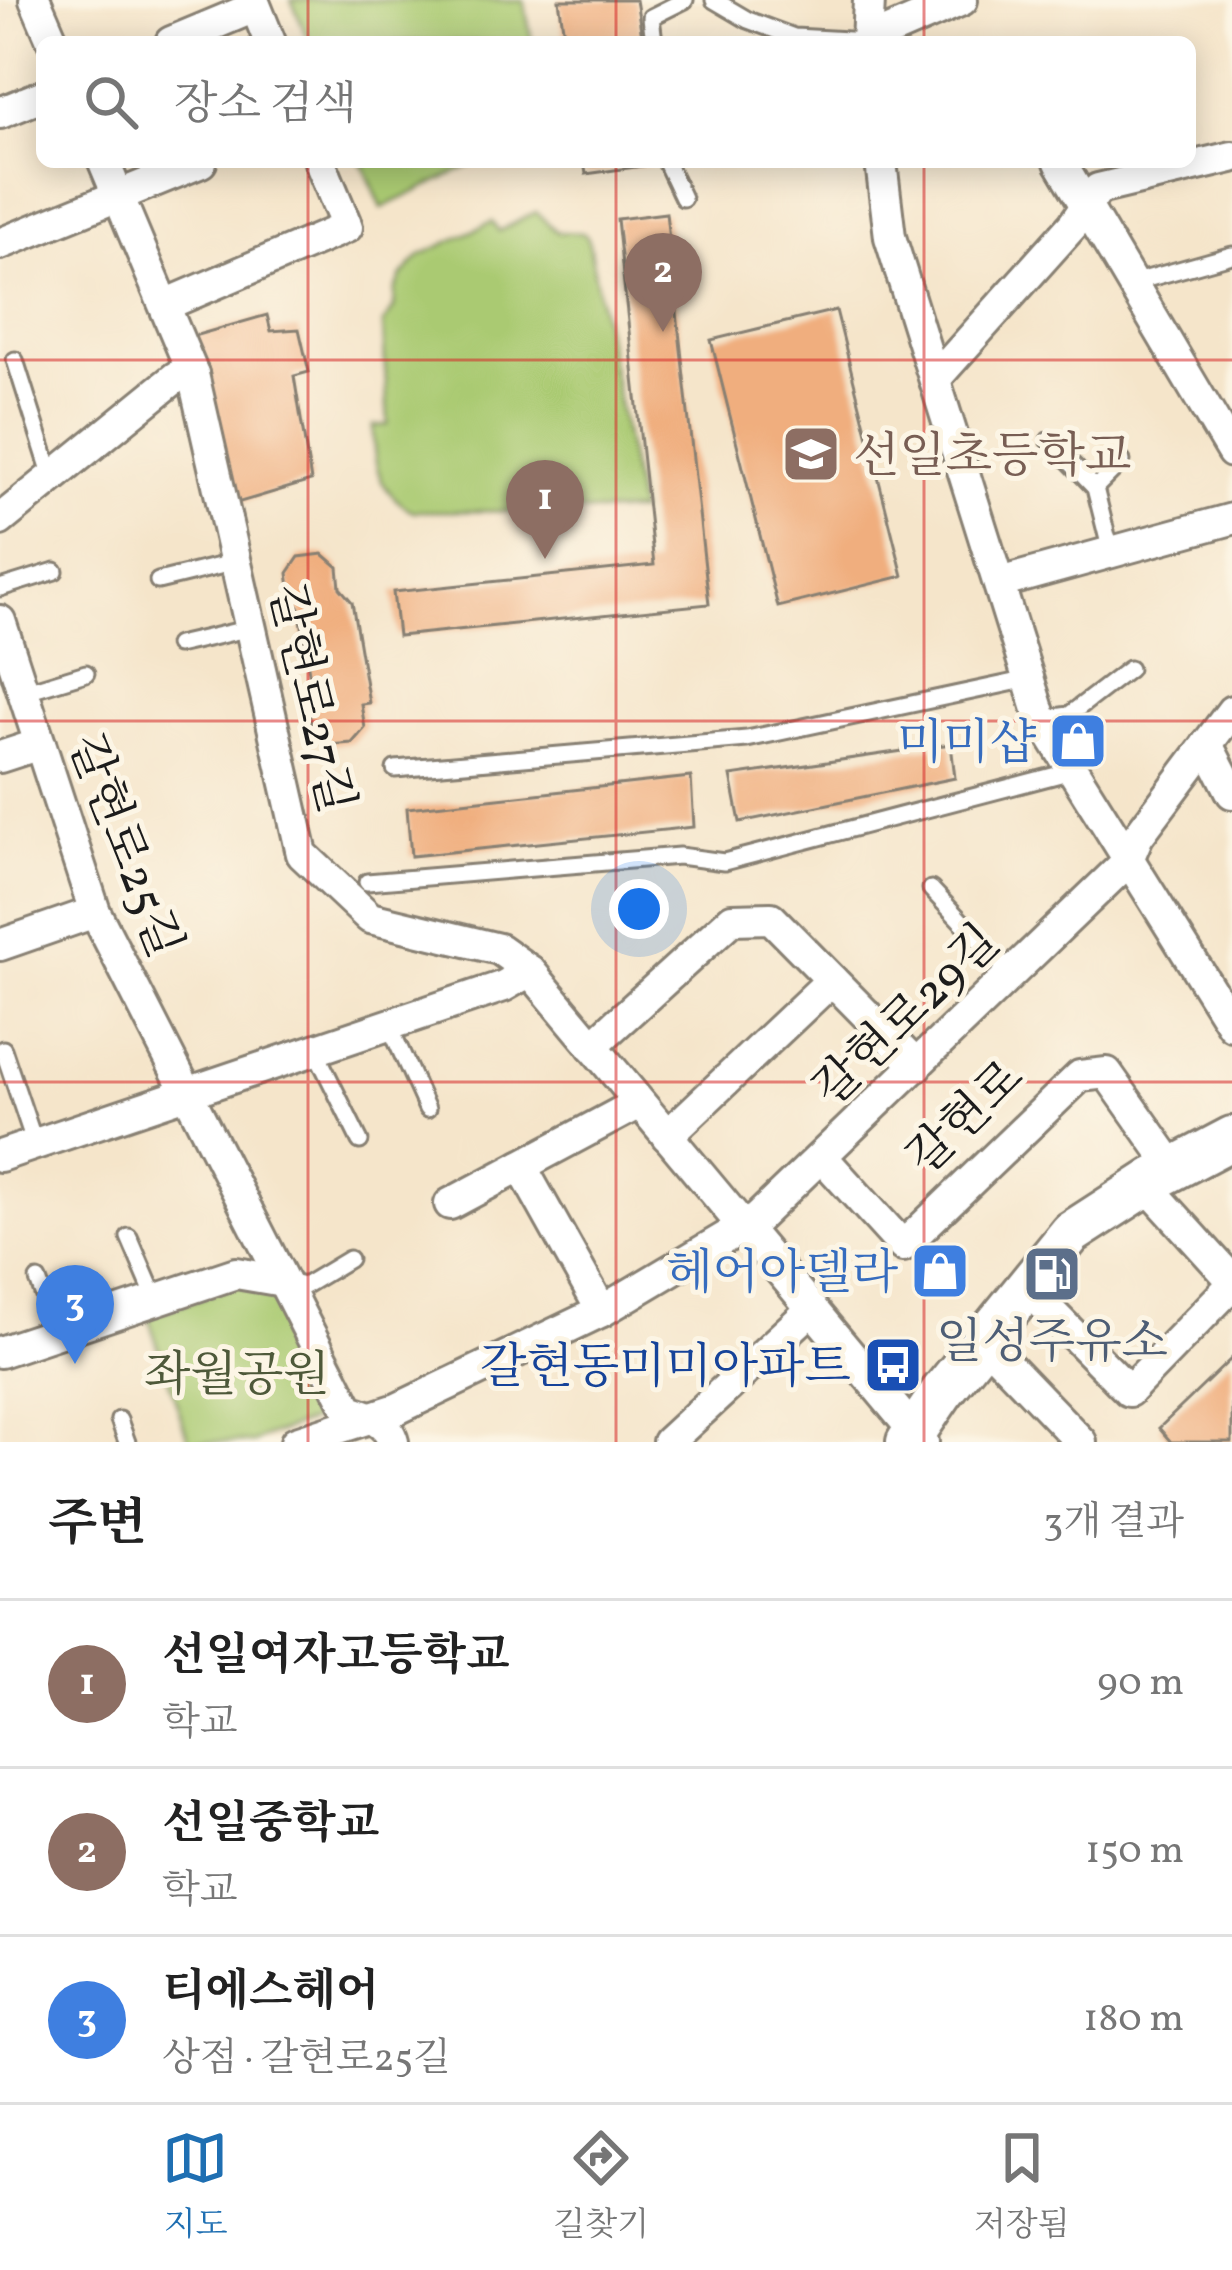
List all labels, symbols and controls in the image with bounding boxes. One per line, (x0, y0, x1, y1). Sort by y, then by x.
search box (36, 36, 1196, 168)
icon: search (78, 69, 144, 135)
text: 장소 검색 (174, 75, 357, 138)
pin: 2 (624, 233, 702, 332)
school or university icon: 선일초등학교 (780, 423, 842, 485)
place label: 선일초등학교 (853, 425, 1131, 492)
pin: 1 (506, 460, 584, 559)
street label: 갈현로27길 (250, 578, 368, 820)
shop icon: 미미샵 (1047, 710, 1109, 772)
place label: 미미샵 (897, 712, 1037, 779)
street label: 갈현로25길 (50, 725, 196, 968)
your location (609, 879, 669, 939)
street label: 갈현로29길 (800, 911, 1016, 1123)
street label: 갈현로 (894, 1047, 1040, 1192)
shop icon: 헤어아델라 (909, 1240, 971, 1302)
place label: 헤어아델라 (666, 1242, 899, 1309)
fuel station icon: 일성주유소 (1021, 1243, 1083, 1305)
pin: 3 (36, 1265, 114, 1364)
place label: 일성주유소 (936, 1311, 1168, 1378)
bus stop icon: 갈현동미미아파트 (862, 1334, 924, 1396)
place label: 갈현동미미아파트 (480, 1336, 851, 1403)
park label: 좌월공원 (144, 1344, 330, 1411)
text: 주변 (48, 1490, 147, 1561)
text: 3개 결과 (1043, 1497, 1184, 1551)
text: 선일여자고등학교 (162, 1626, 510, 1689)
text: 1 (79, 1657, 95, 1711)
text: 90 m (1097, 1657, 1184, 1711)
text: 학교 (162, 1697, 237, 1751)
text: 선일중학교 (162, 1794, 379, 1857)
text: 2 (77, 1825, 97, 1879)
text: 150 m (1085, 1825, 1184, 1879)
text: 학교 (162, 1865, 237, 1919)
text: 티에스헤어 (162, 1962, 379, 2025)
text: 3 (77, 1993, 97, 2047)
text: 180 m (1083, 1993, 1184, 2047)
text: 상점 · 갈현로25길 (162, 2033, 451, 2087)
tab: 지도 (162, 2125, 228, 2250)
tab: 길찾기 (553, 2125, 649, 2250)
tab: 저장됨 (974, 2125, 1070, 2250)

